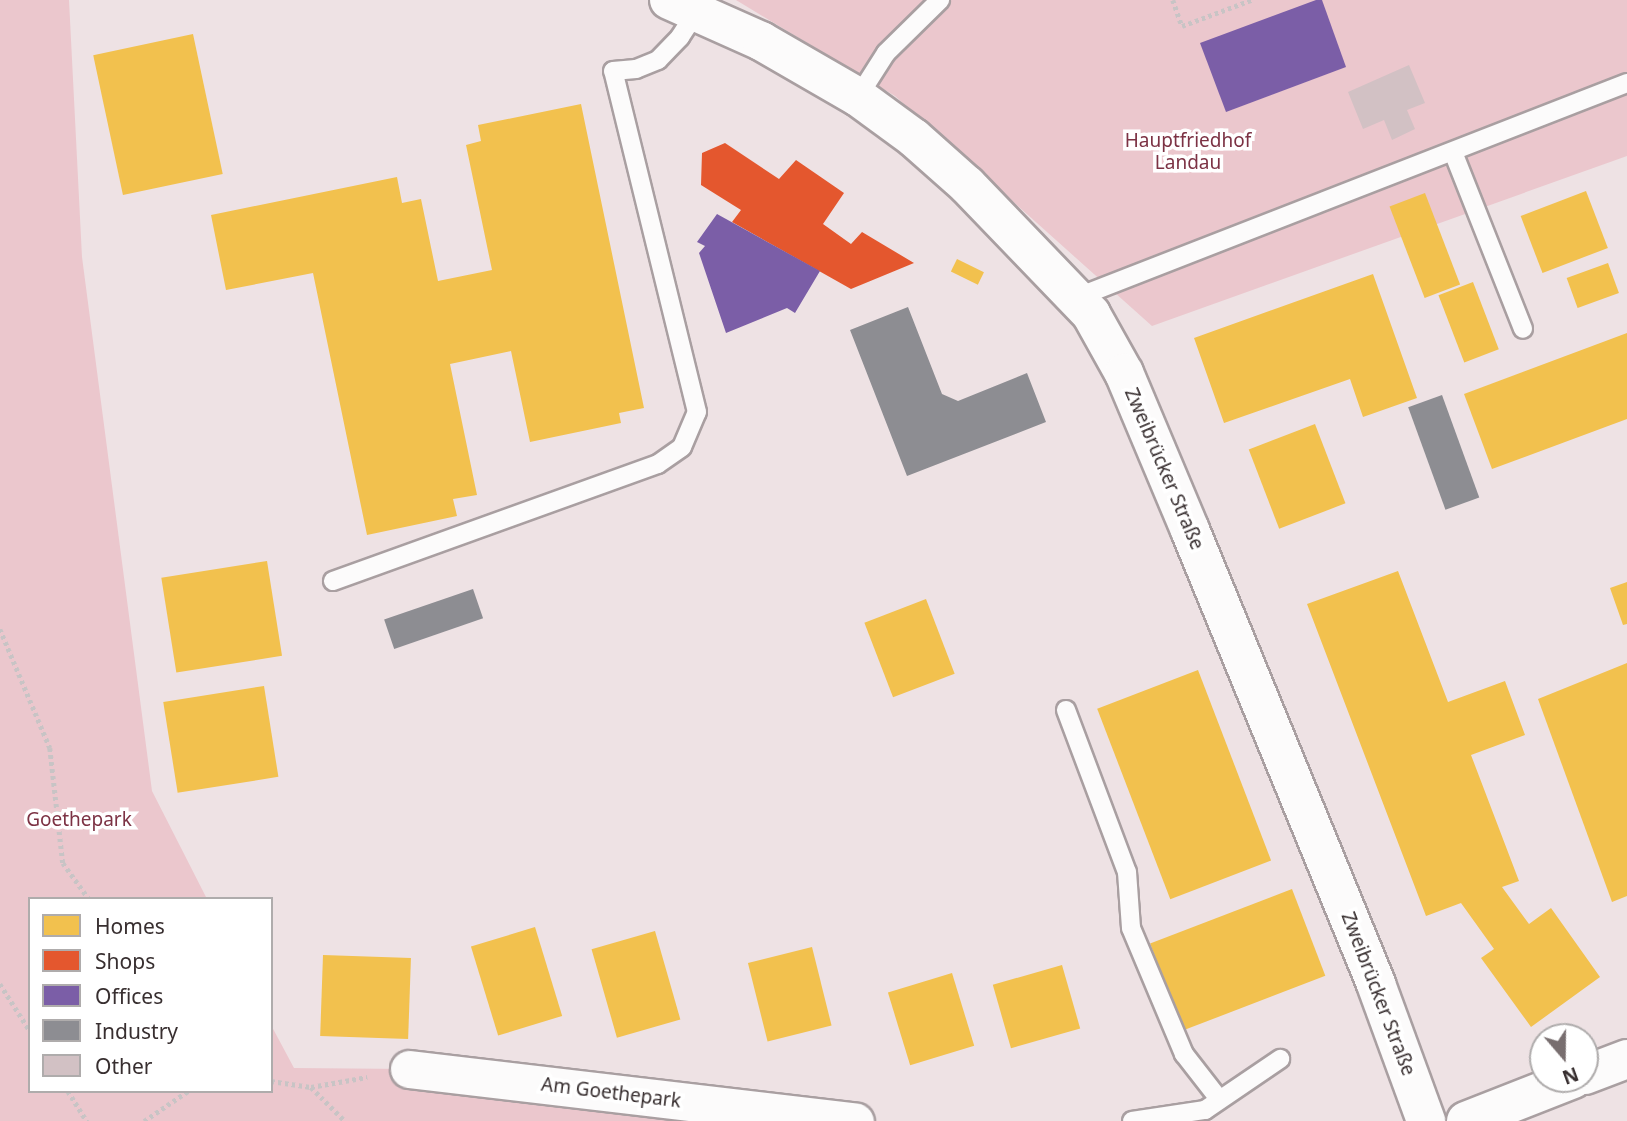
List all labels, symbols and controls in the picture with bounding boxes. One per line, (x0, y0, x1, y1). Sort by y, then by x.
park label: Hauptfriedhof Landau (1125, 130, 1251, 174)
street label: Zweibrücker Straße (1120, 385, 1208, 553)
park label: Goethepark (26, 809, 132, 831)
legend (28, 897, 273, 1093)
street label: Zweibrücker Straße (1336, 909, 1420, 1079)
text: Homes (95, 912, 165, 940)
text: Shops (95, 947, 155, 975)
text: Offices (95, 982, 163, 1010)
text: Industry (95, 1017, 178, 1045)
north arrow (1529, 1023, 1599, 1093)
text: Other (95, 1052, 152, 1080)
text: N (1559, 1061, 1582, 1091)
street label: Am Goethepark (540, 1073, 682, 1113)

